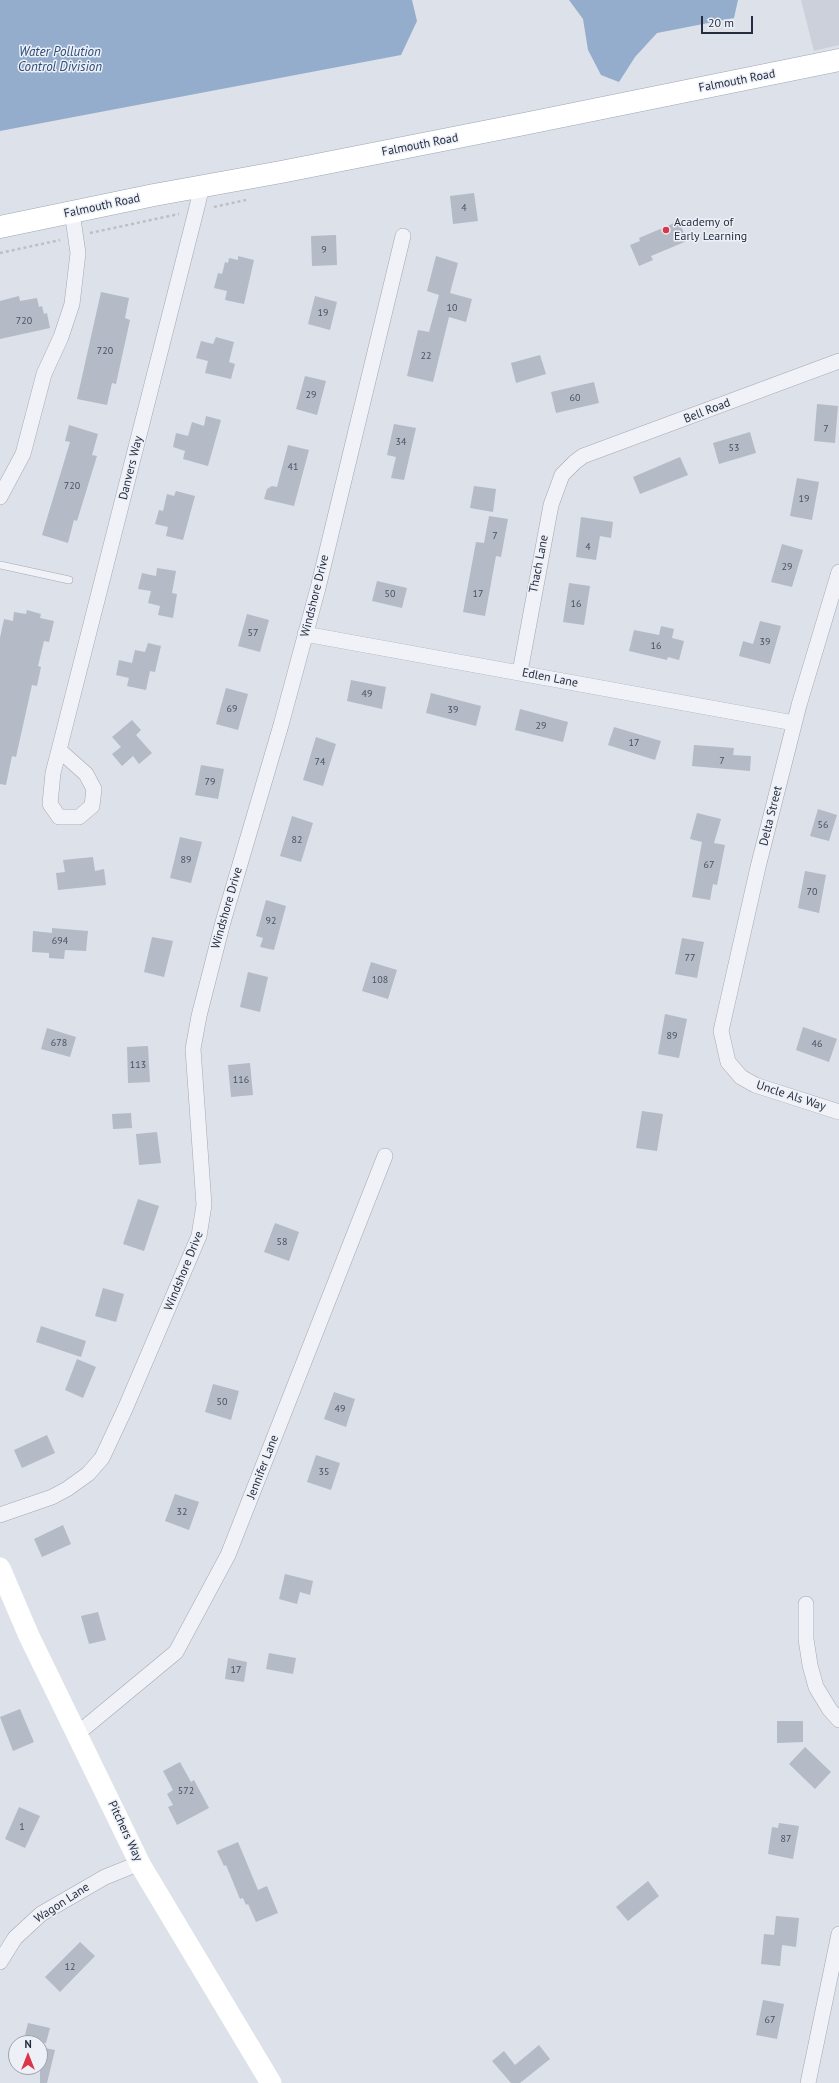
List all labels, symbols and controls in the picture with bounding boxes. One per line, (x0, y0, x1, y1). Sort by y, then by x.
scale bar (703, 8, 755, 34)
text: 20 m (708, 15, 734, 30)
water label: Water Pollution Control Division (18, 44, 102, 75)
street label: Falmouth Road (698, 67, 776, 95)
street label: Falmouth Road (381, 131, 459, 159)
street label: Falmouth Road (63, 191, 141, 221)
house number: 4 (461, 202, 467, 214)
place label: Academy of Early Learning (674, 216, 747, 244)
marker: Academy of Early Learning (661, 225, 671, 235)
house number: 9 (321, 244, 327, 256)
house number: 10 (447, 302, 457, 314)
house number: 19 (318, 307, 328, 319)
house number: 720 (16, 315, 32, 327)
house number: 720 (97, 345, 113, 357)
house number: 22 (421, 350, 431, 362)
house number: 29 (306, 389, 316, 401)
house number: 60 (570, 392, 580, 404)
street label: Bell Road (682, 396, 732, 426)
house number: 7 (823, 423, 829, 435)
street label: Danvers Way (116, 435, 146, 501)
house number: 34 (396, 436, 406, 448)
house number: 53 (729, 442, 739, 454)
house number: 41 (288, 461, 298, 473)
house number: 720 (64, 480, 80, 492)
house number: 19 (799, 493, 809, 505)
house number: 7 (492, 530, 498, 542)
street label: Thach Lane (526, 534, 552, 594)
house number: 4 (585, 541, 591, 553)
street label: Windshore Drive (298, 553, 332, 639)
house number: 29 (782, 561, 792, 573)
house number: 50 (385, 588, 395, 600)
house number: 17 (473, 588, 483, 600)
house number: 16 (571, 598, 581, 610)
house number: 57 (248, 627, 258, 639)
house number: 39 (760, 636, 770, 648)
house number: 16 (651, 640, 661, 652)
street label: Edlen Lane (521, 666, 579, 690)
house number: 49 (362, 688, 372, 700)
house number: 69 (227, 703, 237, 715)
house number: 39 (448, 704, 458, 716)
house number: 29 (536, 720, 546, 732)
house number: 17 (629, 737, 639, 749)
house number: 7 (719, 755, 725, 767)
house number: 74 (315, 756, 325, 768)
house number: 79 (205, 776, 215, 788)
street label: Delta Street (757, 785, 785, 847)
house number: 56 (818, 819, 828, 831)
house number: 82 (292, 834, 302, 846)
house number: 89 (181, 854, 191, 866)
house number: 67 (704, 859, 714, 871)
street label: Windshore Drive (208, 865, 246, 951)
house number: 70 (807, 886, 817, 898)
house number: 92 (266, 915, 276, 927)
house number: 694 (52, 935, 68, 947)
house number: 77 (685, 952, 695, 964)
house number: 108 (372, 974, 388, 986)
house number: 89 (667, 1030, 677, 1042)
house number: 678 (51, 1037, 67, 1049)
house number: 46 (812, 1038, 822, 1050)
house number: 113 (130, 1059, 146, 1071)
house number: 116 (233, 1074, 249, 1086)
street label: Uncle Als Way (754, 1078, 828, 1114)
street label: Windshore Drive (161, 1229, 207, 1313)
house number: 58 (277, 1236, 287, 1248)
house number: 50 (217, 1396, 227, 1408)
house number: 49 (335, 1403, 345, 1415)
street label: Jennifer Lane (244, 1433, 282, 1501)
house number: 35 (319, 1466, 329, 1478)
house number: 32 (177, 1506, 187, 1518)
house number: 17 (231, 1664, 241, 1676)
house number: 572 (178, 1785, 194, 1797)
street label: Pitchers Way (105, 1798, 145, 1864)
house number: 1 (19, 1821, 25, 1833)
house number: 87 (781, 1833, 791, 1845)
street label: Wagon Lane (32, 1880, 92, 1926)
house number: 12 (65, 1961, 75, 1973)
house number: 67 (765, 2014, 775, 2026)
north arrow (8, 2035, 48, 2075)
text: N (24, 2037, 32, 2051)

